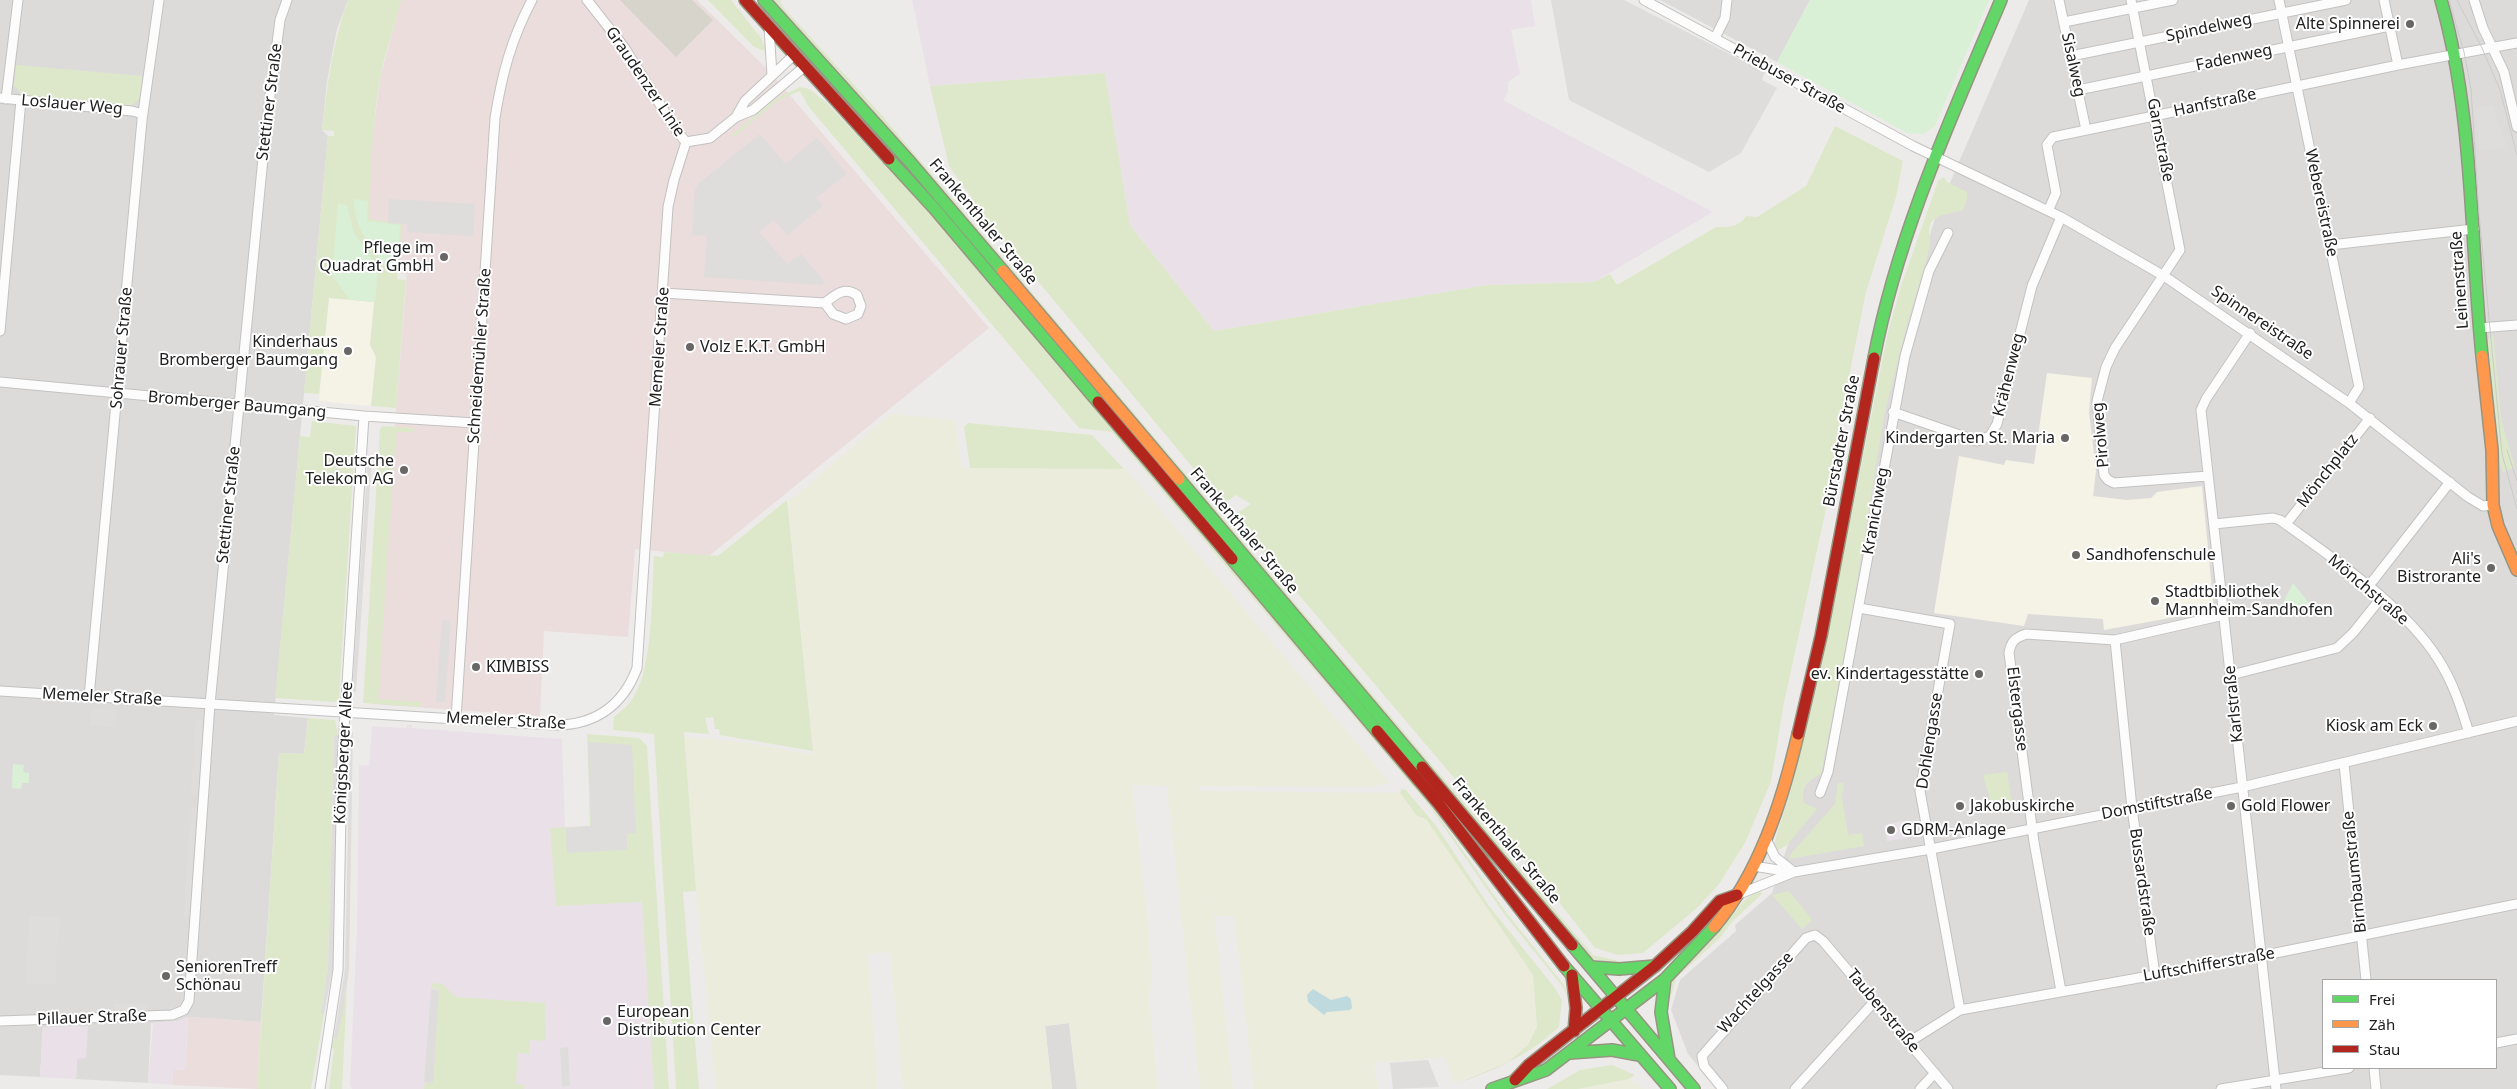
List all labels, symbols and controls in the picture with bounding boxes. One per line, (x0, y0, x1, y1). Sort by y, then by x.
street label: Spindelweg (2164, 10, 2254, 46)
place label: Alte Spinnerei (2296, 14, 2400, 34)
marker: Alte Spinnerei (2404, 18, 2416, 30)
street label: Graudenzer Linie (601, 23, 689, 141)
street label: Sisalweg (2057, 31, 2089, 99)
street label: Priebuser Straße (1729, 40, 1849, 118)
street label: Fadenweg (2194, 41, 2274, 75)
street label: Stettiner Straße (253, 42, 287, 162)
street label: Hanfstraße (2172, 85, 2258, 121)
street label: Loslauer Weg (20, 91, 124, 119)
street label: Garnstraße (2142, 96, 2178, 184)
street label: Webereistraße (2300, 147, 2342, 259)
street label: Frankenthaler Straße (925, 155, 1041, 289)
street label: Leinenstraße (2447, 230, 2473, 330)
place label: Pflege im Quadrat GmbH (319, 238, 434, 276)
marker: Pflege im Quadrat GmbH (438, 251, 450, 263)
street label: Schneidemühler Straße (464, 268, 496, 444)
street label: Spinnereistraße (2207, 282, 2317, 364)
street label: Sohrauer Straße (107, 286, 137, 410)
street label: Memeler Straße (646, 286, 674, 408)
street label: Krähenweg (1989, 331, 2029, 419)
place label: Kinderhaus Bromberger Baumgang (159, 332, 338, 370)
place label: Volz E.K.T. GmbH (700, 337, 826, 357)
marker: Volz E.K.T. GmbH (684, 341, 696, 353)
marker: Kinderhaus Bromberger Baumgang (342, 345, 354, 357)
street label: Bürstadter Straße (1820, 374, 1864, 508)
street label: Bromberger Baumgang (147, 388, 327, 422)
street label: Pirolweg (2089, 402, 2113, 468)
place label: Kindergarten St. Maria (1885, 428, 2055, 448)
street label: Mönchplatz (2293, 430, 2363, 512)
marker: Kindergarten St. Maria (2059, 432, 2071, 444)
street label: Stettiner Straße (213, 445, 245, 565)
place label: Deutsche Telekom AG (305, 451, 394, 489)
marker: Deutsche Telekom AG (398, 464, 410, 476)
street label: Frankenthaler Straße (1186, 464, 1302, 598)
street label: Kranichweg (1859, 466, 1893, 556)
place label: Sandhofenschule (2086, 545, 2216, 565)
marker: Sandhofenschule (2070, 549, 2082, 561)
place label: Ali's Bistrorante (2397, 549, 2481, 587)
street label: Mönchstraße (2324, 551, 2412, 629)
marker: Ali's Bistrorante (2485, 562, 2497, 574)
place label: Stadtbibliothek Mannheim-Sandhofen (2165, 582, 2333, 620)
marker: Stadtbibliothek Mannheim-Sandhofen (2149, 595, 2161, 607)
place label: KIMBISS (486, 657, 549, 677)
marker: KIMBISS (470, 661, 482, 673)
place label: ev. Kindertagesstätte (1811, 664, 1969, 684)
street label: Karlstraße (2220, 664, 2248, 744)
street label: Elstergasse (2002, 666, 2032, 752)
marker: ev. Kindertagesstätte (1973, 668, 1985, 680)
street label: Königsberger Allee (331, 681, 357, 825)
street label: Memeler Straße (41, 684, 163, 710)
street label: Dohlengasse (1913, 691, 1947, 791)
street label: Memeler Straße (445, 708, 567, 734)
place label: Kiosk am Eck (2326, 716, 2423, 736)
marker: Kiosk am Eck (2427, 720, 2439, 732)
street label: Frankenthaler Straße (1448, 774, 1564, 908)
street label: Domstiftstraße (2100, 784, 2214, 824)
place label: Jakobuskirche (1970, 796, 2075, 816)
place label: Gold Flower (2241, 796, 2330, 816)
marker: Jakobuskirche (1954, 800, 1966, 812)
marker: Gold Flower (2225, 800, 2237, 812)
street label: Birnbaumstraße (2339, 810, 2371, 934)
place label: GDRM-Anlage (1901, 820, 2006, 840)
marker: GDRM-Anlage (1885, 824, 1897, 836)
street label: Bussardstraße (2125, 827, 2159, 937)
street label: Luftschifferstraße (2142, 944, 2276, 986)
street label: Wachtelgasse (1714, 948, 1798, 1038)
place label: SeniorenTreff Schönau (176, 957, 277, 995)
street label: Taubenstraße (1843, 965, 1923, 1057)
marker: SeniorenTreff Schönau (160, 970, 172, 982)
legend (2322, 979, 2497, 1069)
text: Frei (2369, 989, 2395, 1009)
place label: European Distribution Center (617, 1002, 761, 1040)
street label: Pillauer Straße (37, 1006, 147, 1030)
text: Zäh (2369, 1014, 2395, 1034)
marker: European Distribution Center (601, 1015, 613, 1027)
text: Stau (2369, 1039, 2400, 1059)

